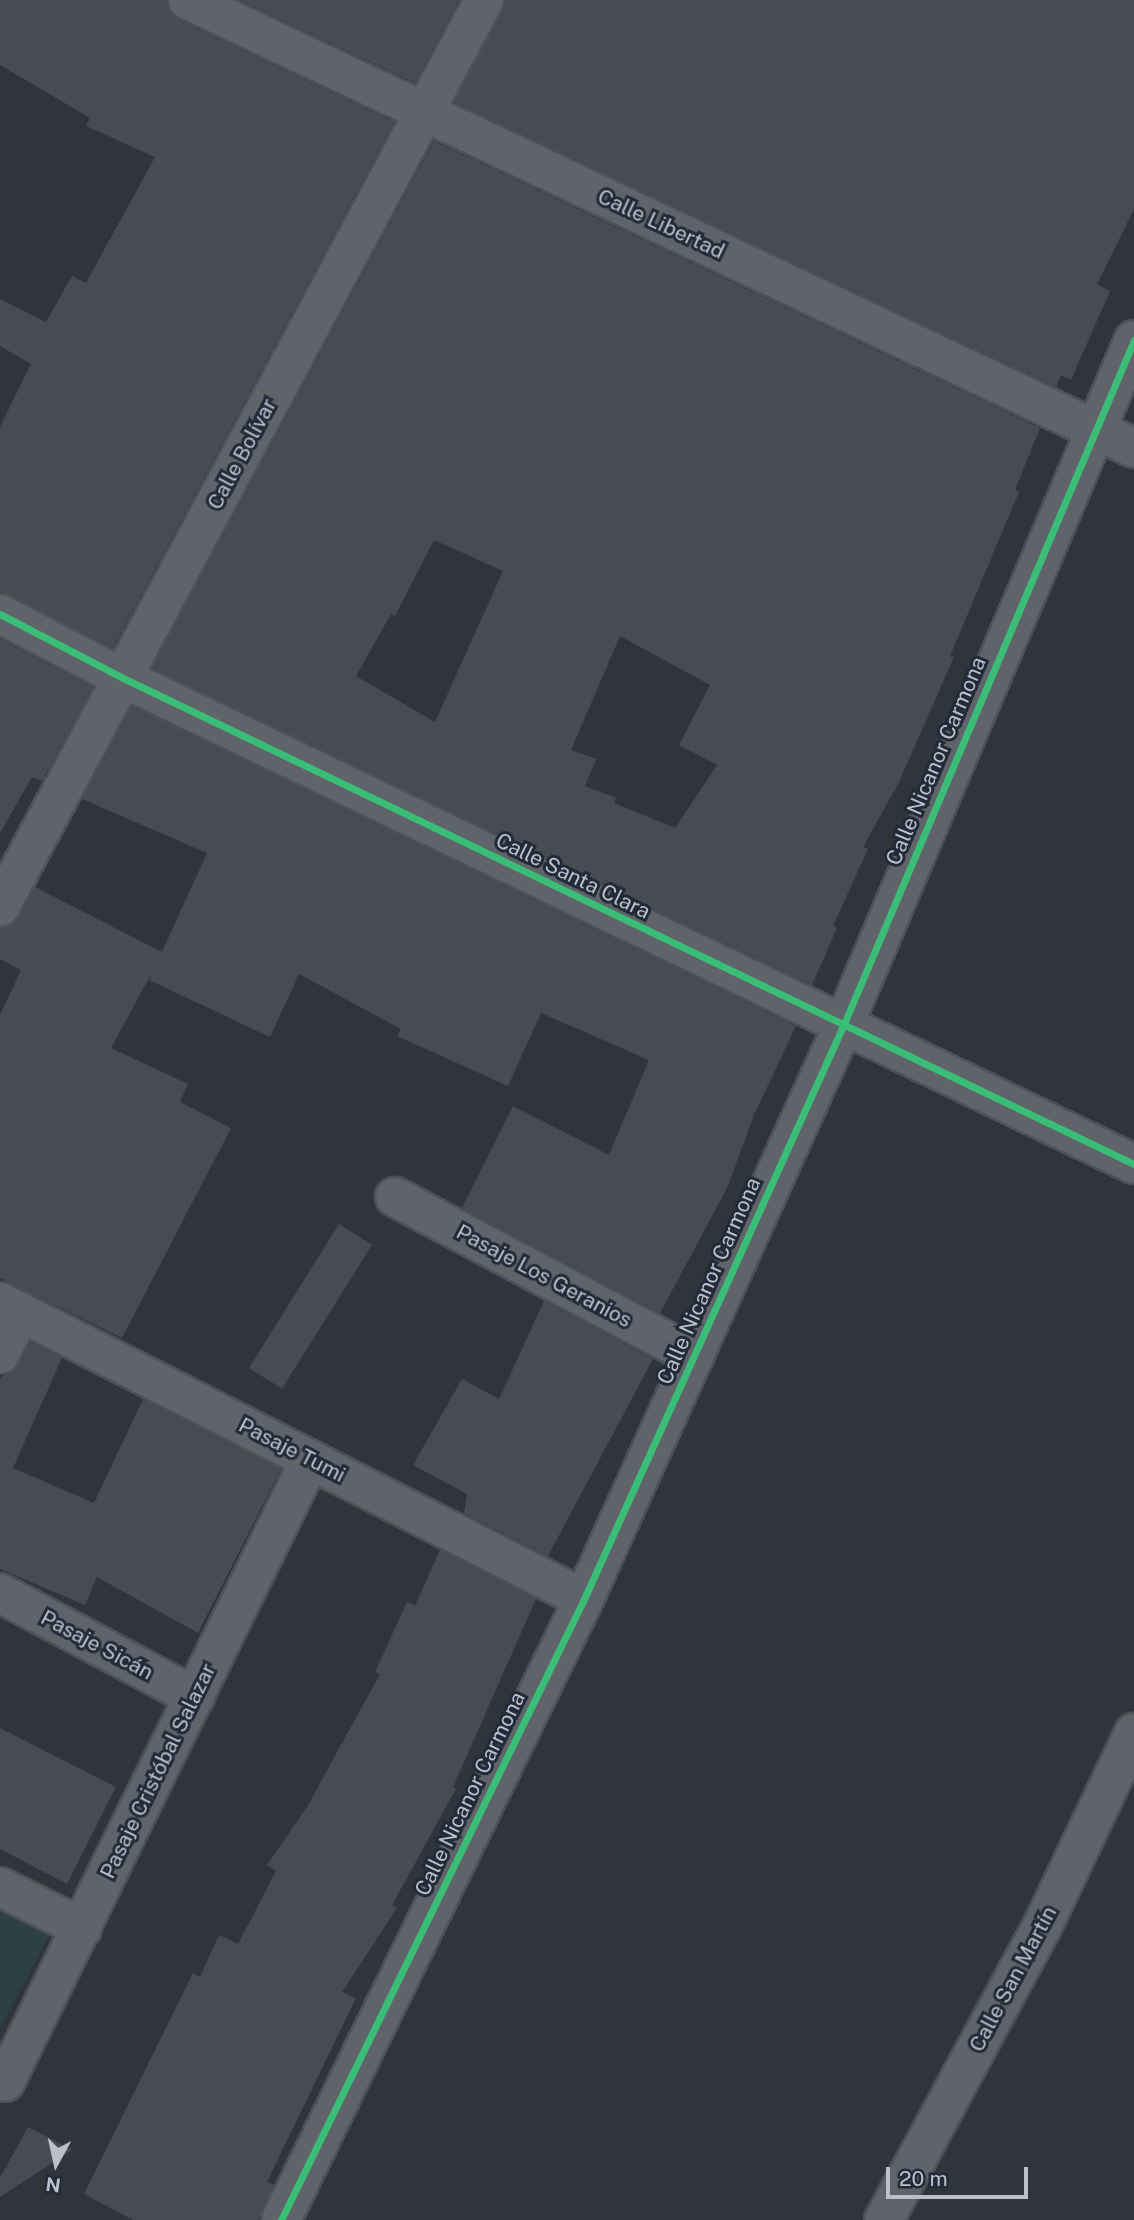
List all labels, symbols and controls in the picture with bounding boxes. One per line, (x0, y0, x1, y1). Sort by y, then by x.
street label: Calle Libertad (594, 184, 728, 264)
street label: Calle Bolívar (202, 394, 282, 514)
street label: Calle Nicanor Carmona (881, 653, 991, 869)
street label: Calle Santa Clara (492, 828, 654, 924)
street label: Calle Nicanor Carmona (652, 1174, 766, 1388)
street label: Pasaje Los Geranios (452, 1219, 636, 1333)
street label: Pasaje Tumi (234, 1412, 350, 1488)
street label: Pasaje Sicán (36, 1605, 158, 1685)
street label: Pasaje Cristóbal Salazar (95, 1659, 221, 1883)
street label: Calle Nicanor Carmona (410, 1688, 530, 1900)
street label: Calle San Martín (964, 1902, 1062, 2056)
north arrow (21, 2129, 91, 2199)
scale bar (889, 2154, 1031, 2198)
text: 20 m (899, 2166, 948, 2191)
text: N (44, 2173, 62, 2197)

